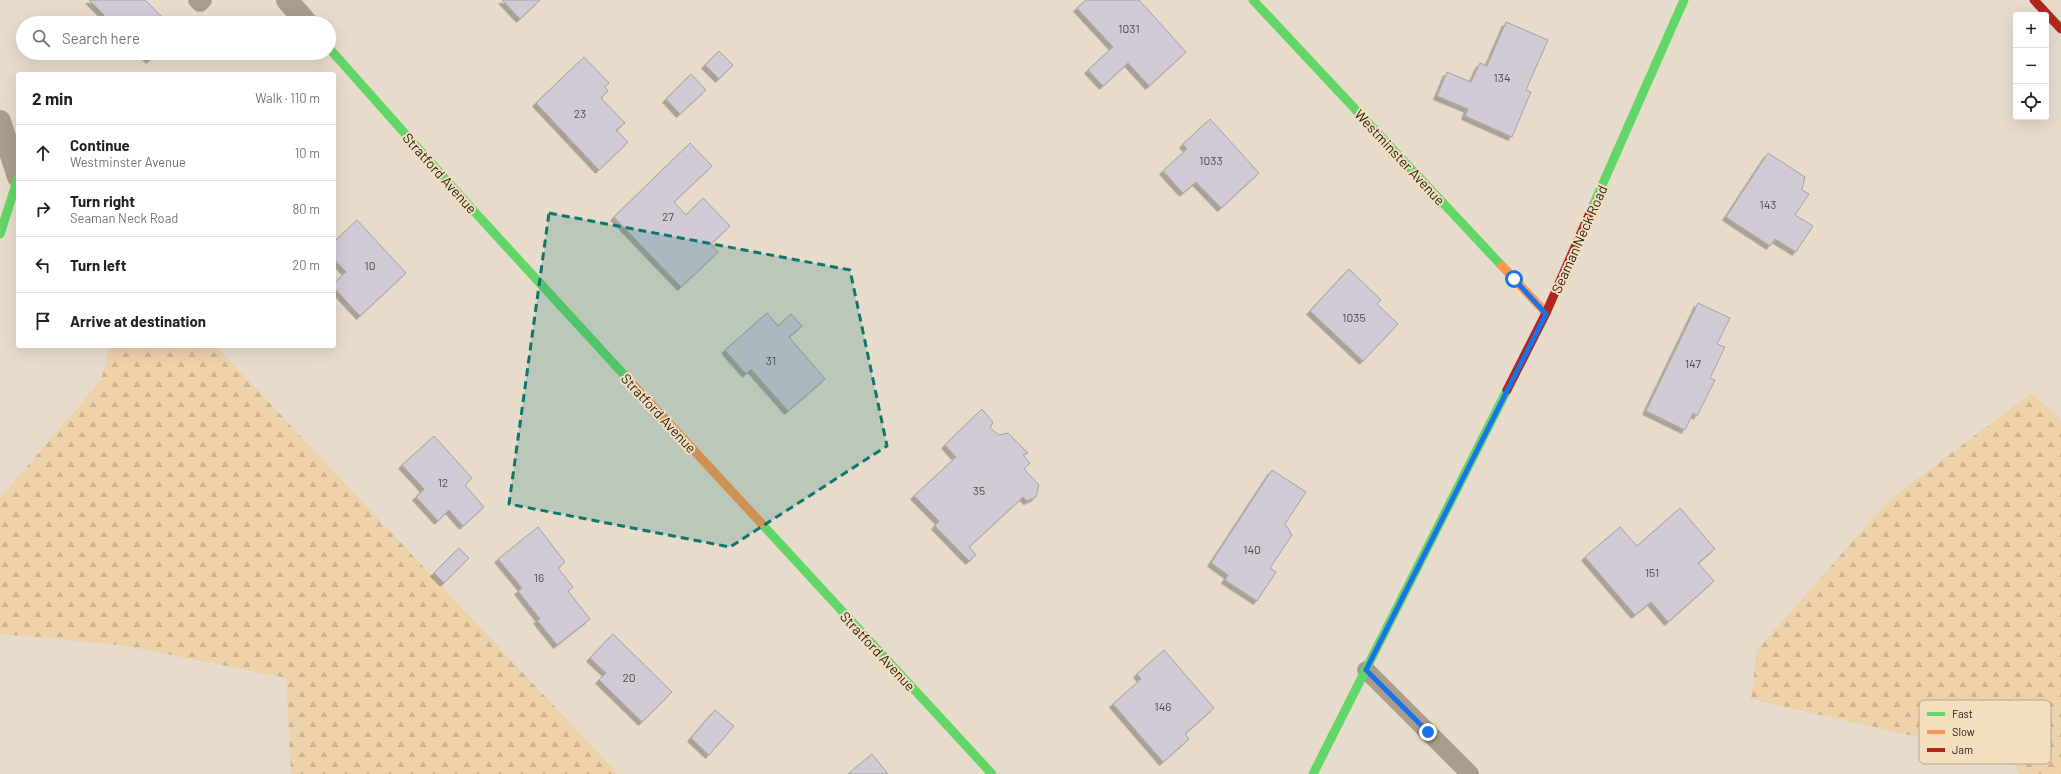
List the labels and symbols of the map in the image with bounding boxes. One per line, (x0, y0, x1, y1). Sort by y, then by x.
house number: 1031 (1118, 21, 1140, 35)
house number: 134 (1494, 70, 1511, 84)
house number: 23 (574, 106, 586, 120)
street label: Westminster Avenue (1351, 106, 1449, 208)
street label: Stratford Avenue (399, 129, 481, 217)
house number: 1033 (1199, 153, 1223, 167)
street label: Seaman Neck Road (1547, 182, 1611, 296)
house number: 143 (1760, 197, 1777, 211)
house number: 27 (662, 209, 674, 223)
house number: 10 (365, 258, 375, 272)
route start (1505, 270, 1523, 288)
house number: 1035 (1342, 310, 1366, 324)
house number: 31 (766, 353, 776, 367)
house number: 147 (1685, 356, 1701, 370)
street label: Stratford Avenue (618, 370, 700, 456)
house number: 12 (438, 475, 448, 489)
house number: 35 (973, 483, 985, 497)
house number: 140 (1243, 542, 1261, 556)
house number: 151 (1645, 565, 1659, 579)
house number: 16 (534, 570, 544, 584)
street label: Stratford Avenue (837, 608, 919, 694)
house number: 20 (622, 670, 636, 684)
house number: 146 (1155, 699, 1172, 713)
legend (1919, 700, 2051, 764)
text: Fast (1952, 707, 1973, 720)
route end (1419, 723, 1437, 741)
text: Slow (1952, 725, 1975, 738)
text: Jam (1952, 743, 1973, 756)

